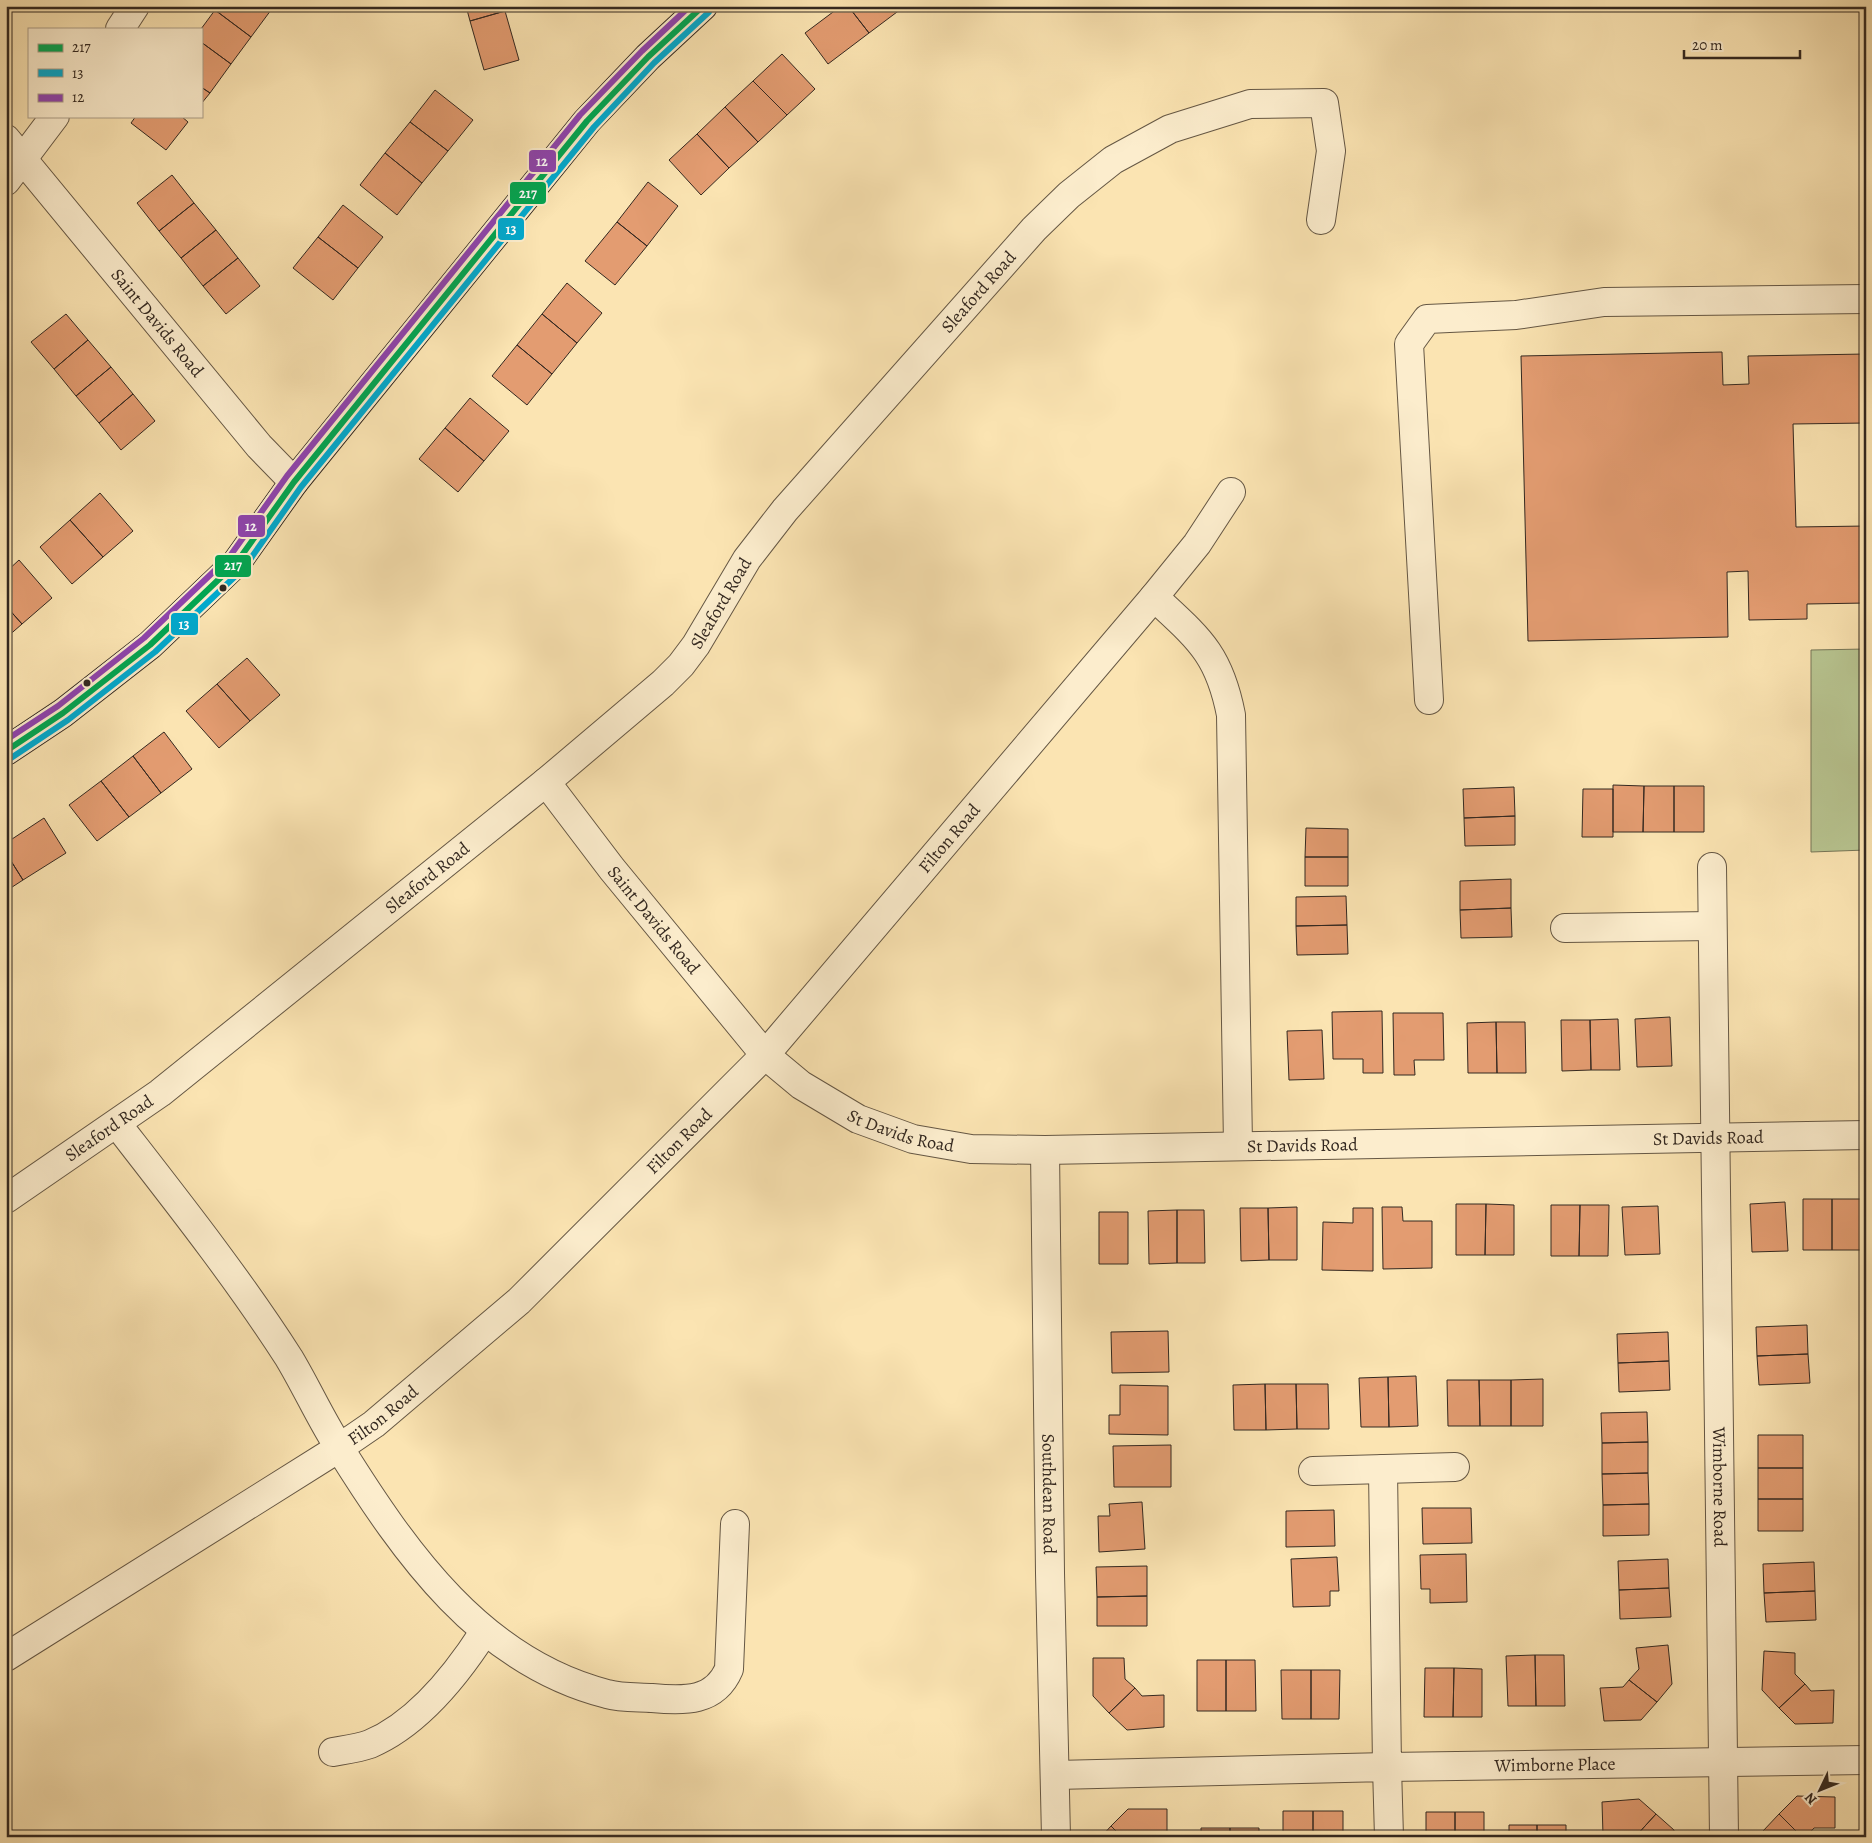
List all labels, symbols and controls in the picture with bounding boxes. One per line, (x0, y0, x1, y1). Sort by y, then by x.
legend (28, 28, 202, 118)
scale bar (1684, 28, 1801, 60)
text: 20 m (1692, 35, 1723, 55)
text: 217 (72, 37, 91, 57)
text: 13 (72, 63, 83, 83)
text: 12 (72, 87, 84, 107)
line badge: 12 (528, 149, 557, 173)
text: 12 (536, 152, 548, 171)
line badge: 217 (509, 181, 547, 205)
text: 217 (519, 184, 537, 203)
line badge: 13 (497, 217, 525, 241)
text: 13 (505, 220, 517, 239)
street label: Sleaford Road (936, 245, 1022, 338)
street label: Saint Davids Road (106, 263, 209, 382)
line badge: 12 (237, 514, 266, 538)
text: 12 (245, 517, 257, 536)
street label: Sleaford Road (684, 553, 757, 653)
line badge: 217 (214, 554, 252, 578)
text: 217 (224, 556, 242, 575)
unlabelled marker (218, 583, 228, 593)
line badge: 13 (170, 612, 199, 636)
text: 13 (178, 615, 190, 634)
unlabelled marker (82, 678, 92, 688)
street label: Filton Road (913, 798, 986, 878)
street label: Sleaford Road (380, 836, 475, 919)
street label: Saint Davids Road (602, 861, 706, 979)
street label: Sleaford Road (60, 1089, 158, 1167)
street label: Filton Road (641, 1103, 717, 1179)
street label: St Davids Road (843, 1103, 956, 1158)
street label: St Davids Road (1653, 1125, 1764, 1151)
street label: St Davids Road (1247, 1132, 1358, 1158)
street label: Filton Road (343, 1379, 424, 1451)
street label: Wimborne Road (1707, 1426, 1732, 1548)
street label: Southdean Road (1036, 1434, 1062, 1555)
street label: Wimborne Place (1493, 1752, 1616, 1777)
north arrow (1794, 1766, 1844, 1816)
text: N (1800, 1788, 1821, 1809)

